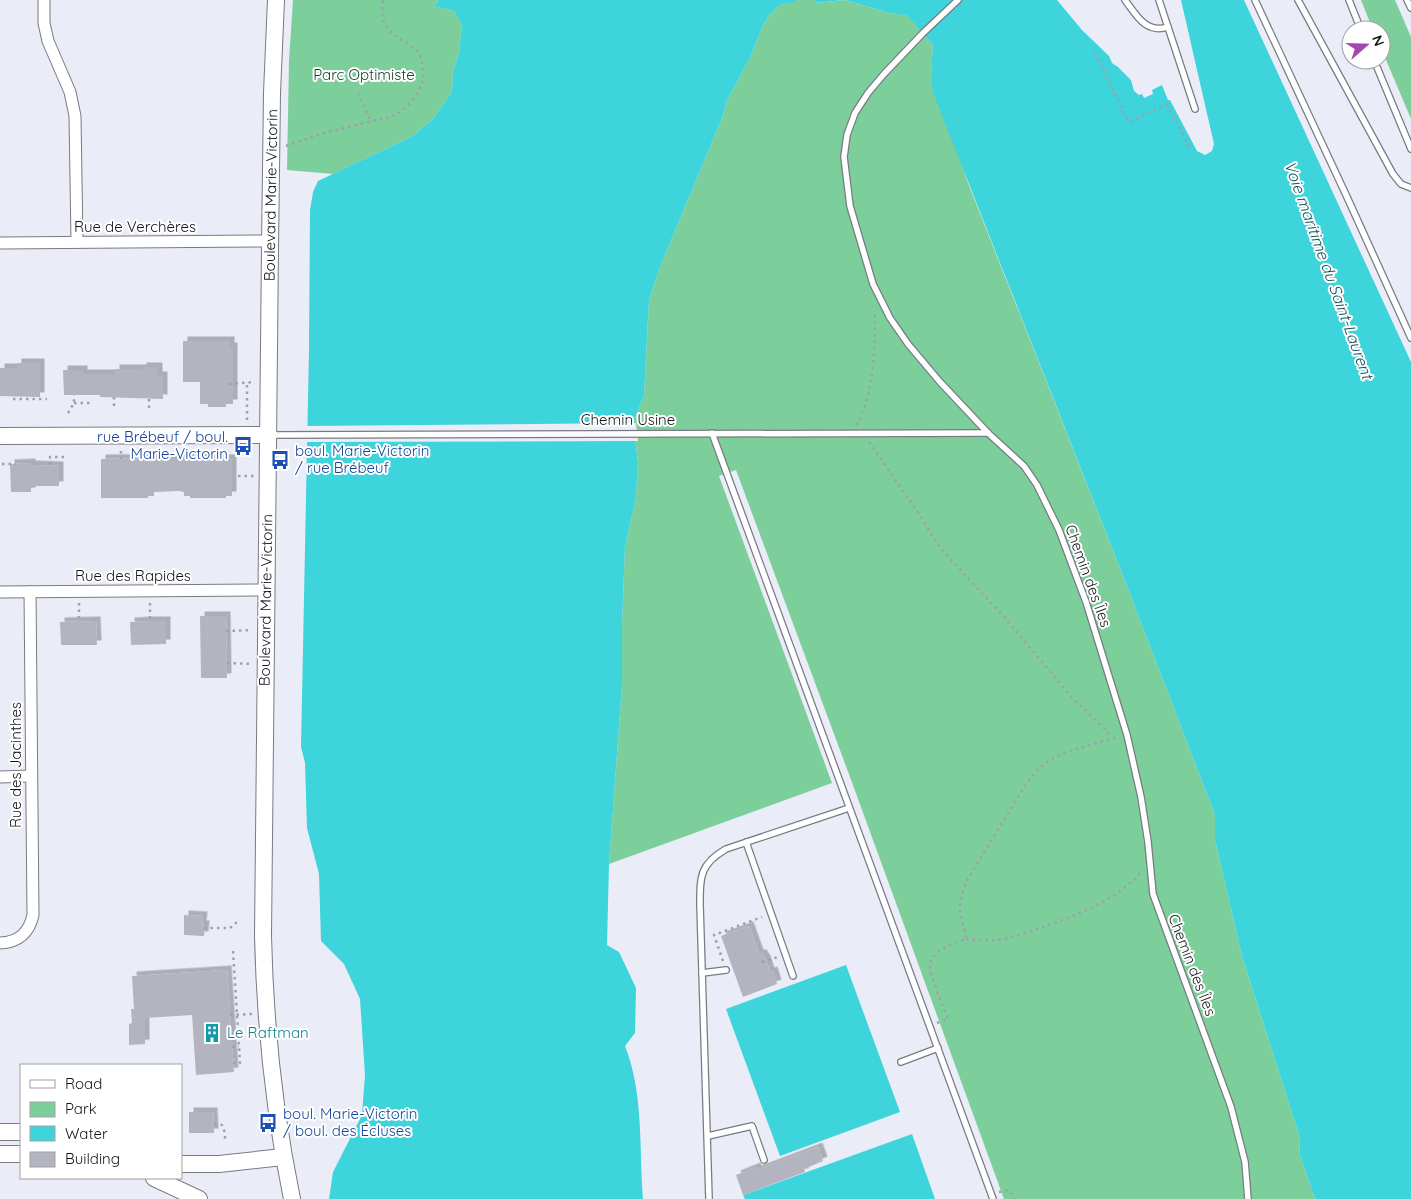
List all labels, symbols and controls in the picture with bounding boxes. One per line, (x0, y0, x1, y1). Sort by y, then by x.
north arrow (1341, 20, 1391, 70)
text: N (1368, 33, 1388, 48)
park label: Parc Optimiste (313, 65, 415, 84)
street label: Boulevard Marie-Victorin (259, 109, 282, 281)
water label: Voie maritime du Saint-Laurent (1280, 158, 1378, 383)
street label: Rue de Verchères (74, 217, 196, 236)
street label: Chemin Usine (581, 410, 675, 429)
place label: rue Brébeuf / boul. Marie-Victorin (97, 427, 228, 463)
bus stop icon: rue Brébeuf / boul. Marie-Victorin (232, 435, 254, 457)
place label: boul. Marie-Victorin / rue Brébeuf (295, 441, 429, 477)
bus stop icon: boul. Marie-Victorin / rue Brébeuf (269, 449, 291, 471)
street label: Boulevard Marie-Victorin (254, 514, 277, 686)
street label: Chemin des Îles (1061, 522, 1116, 630)
street label: Rue des Rapides (75, 566, 191, 585)
street label: Rue des Jacinthes (6, 702, 25, 828)
street label: Chemin des Îles (1164, 911, 1221, 1019)
building icon: Le Raftman (201, 1022, 223, 1044)
place label: Le Raftman (227, 1023, 309, 1042)
legend (20, 1064, 182, 1179)
text: Road (65, 1074, 102, 1093)
text: Park (65, 1099, 97, 1118)
place label: boul. Marie-Victorin / boul. des Écluses (283, 1104, 417, 1140)
bus stop icon: boul. Marie-Victorin / boul. des Écluses (257, 1112, 279, 1134)
text: Water (65, 1124, 108, 1143)
text: Building (65, 1149, 120, 1168)

